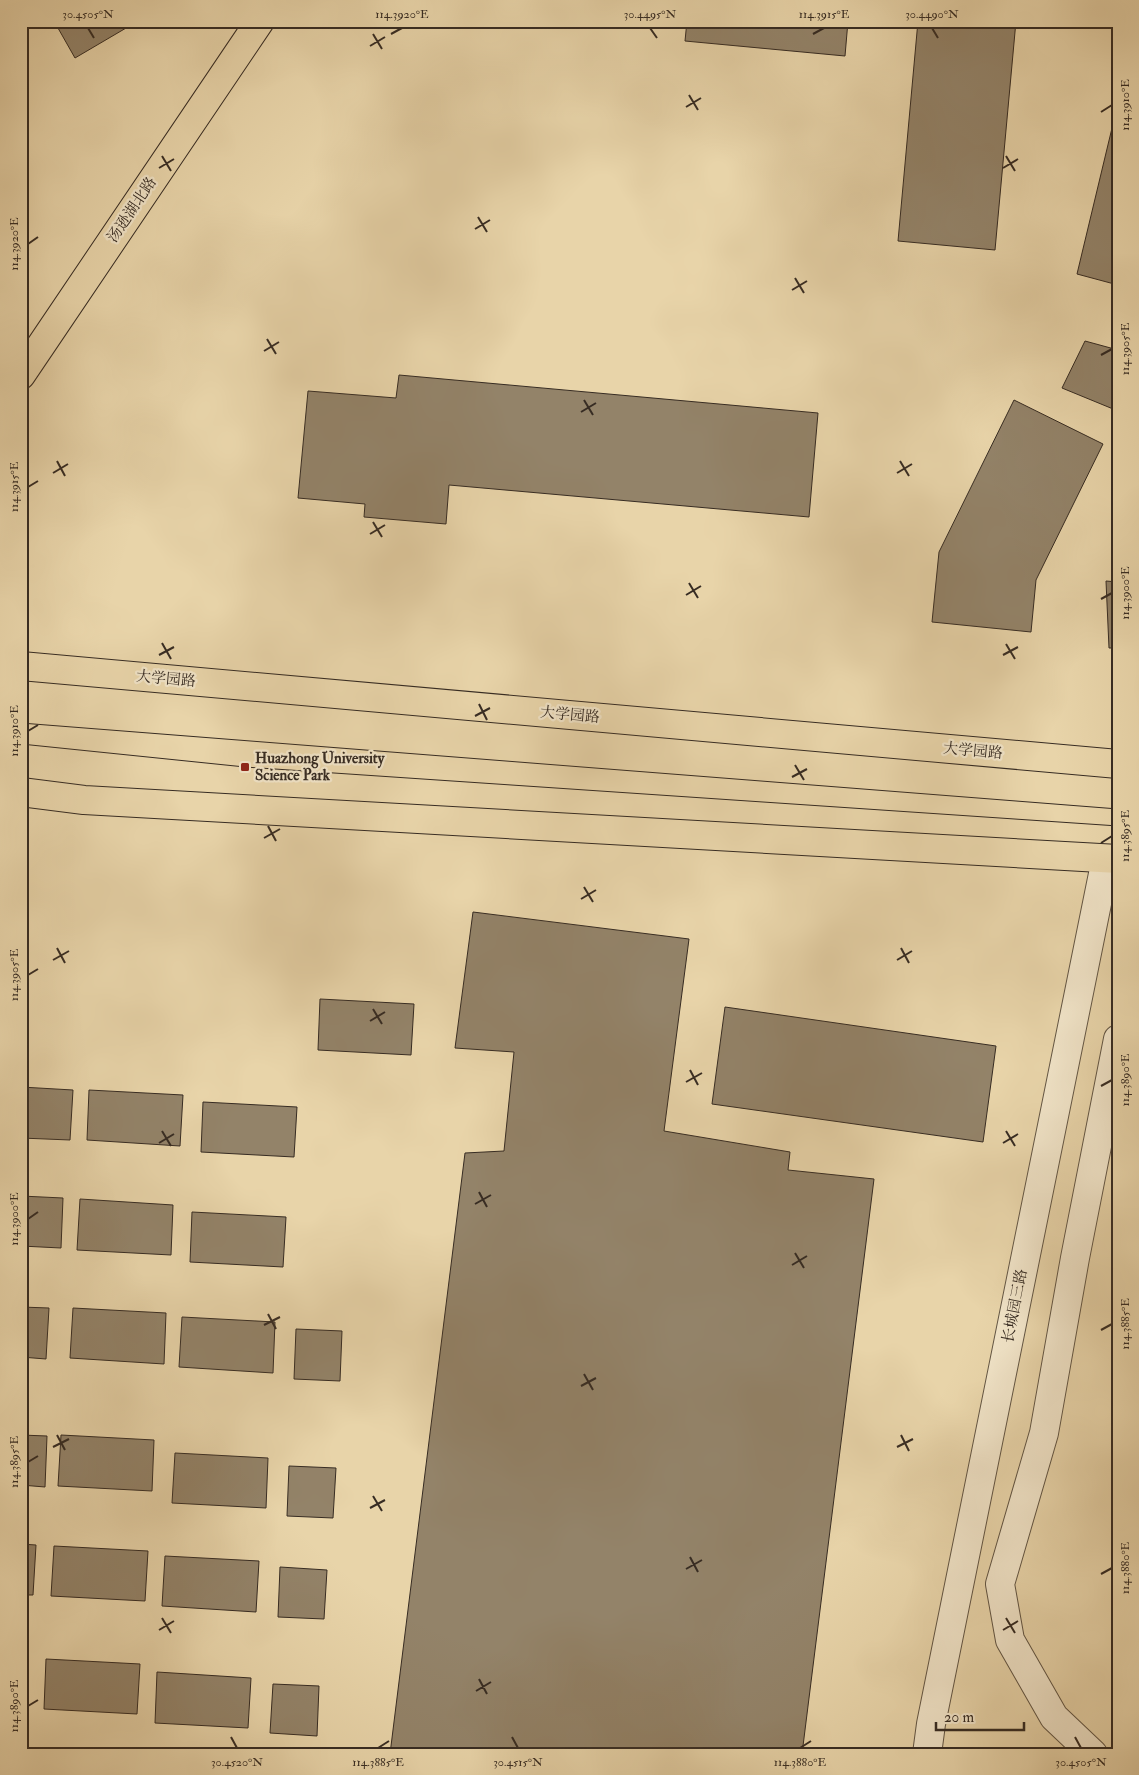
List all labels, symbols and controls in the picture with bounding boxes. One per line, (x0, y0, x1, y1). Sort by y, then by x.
text: 30.4505°N (62, 7, 114, 22)
text: 114.3920°E (375, 7, 429, 22)
text: 30.4495°N (624, 7, 677, 22)
text: 114.3915°E (799, 7, 850, 22)
text: 30.4490°N (905, 7, 959, 22)
text: 114.3910°E (1118, 79, 1133, 131)
street label: 汤逊湖北路 (103, 174, 161, 246)
text: 114.3920°E (7, 217, 22, 271)
text: 114.3905°E (1118, 322, 1133, 375)
text: 114.3915°E (7, 461, 22, 512)
text: 114.3900°E (1118, 566, 1133, 620)
street label: 大学园路 (135, 667, 197, 691)
street label: 大学园路 (539, 703, 601, 727)
text: 114.3910°E (7, 705, 22, 757)
street label: 大学园路 (942, 739, 1004, 763)
place label: Huazhong University Science Park (255, 749, 386, 785)
marker: Huazhong University Science Park (239, 761, 251, 773)
text: 114.3895°E (1118, 810, 1133, 862)
text: 114.3905°E (7, 948, 22, 1001)
text: 114.3890°E (1118, 1053, 1133, 1107)
text: 114.3900°E (7, 1192, 22, 1246)
street label: 长城园三路 (999, 1267, 1031, 1345)
text: 114.3885°E (1118, 1298, 1133, 1350)
text: 114.3895°E (7, 1436, 22, 1488)
text: 114.3880°E (1118, 1541, 1133, 1594)
text: 114.3890°E (7, 1679, 22, 1733)
scale bar (936, 1700, 1024, 1732)
text: 20 m (944, 1708, 974, 1727)
text: 30.4520°N (211, 1755, 263, 1770)
text: 114.3885°E (352, 1755, 404, 1770)
text: 30.4515°N (493, 1755, 543, 1770)
text: 114.3880°E (774, 1755, 827, 1770)
text: 30.4505°N (1055, 1755, 1107, 1770)

